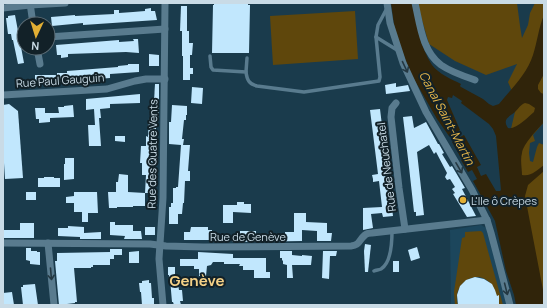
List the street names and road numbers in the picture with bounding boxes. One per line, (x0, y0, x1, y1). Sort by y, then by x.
street label: Rue Paul Gauguin (15, 69, 105, 91)
street label: Rue des Quatre Vents (144, 99, 160, 209)
street label: Rue de Neuchatel (373, 122, 399, 212)
street label: Rue de Genève (210, 229, 286, 244)

